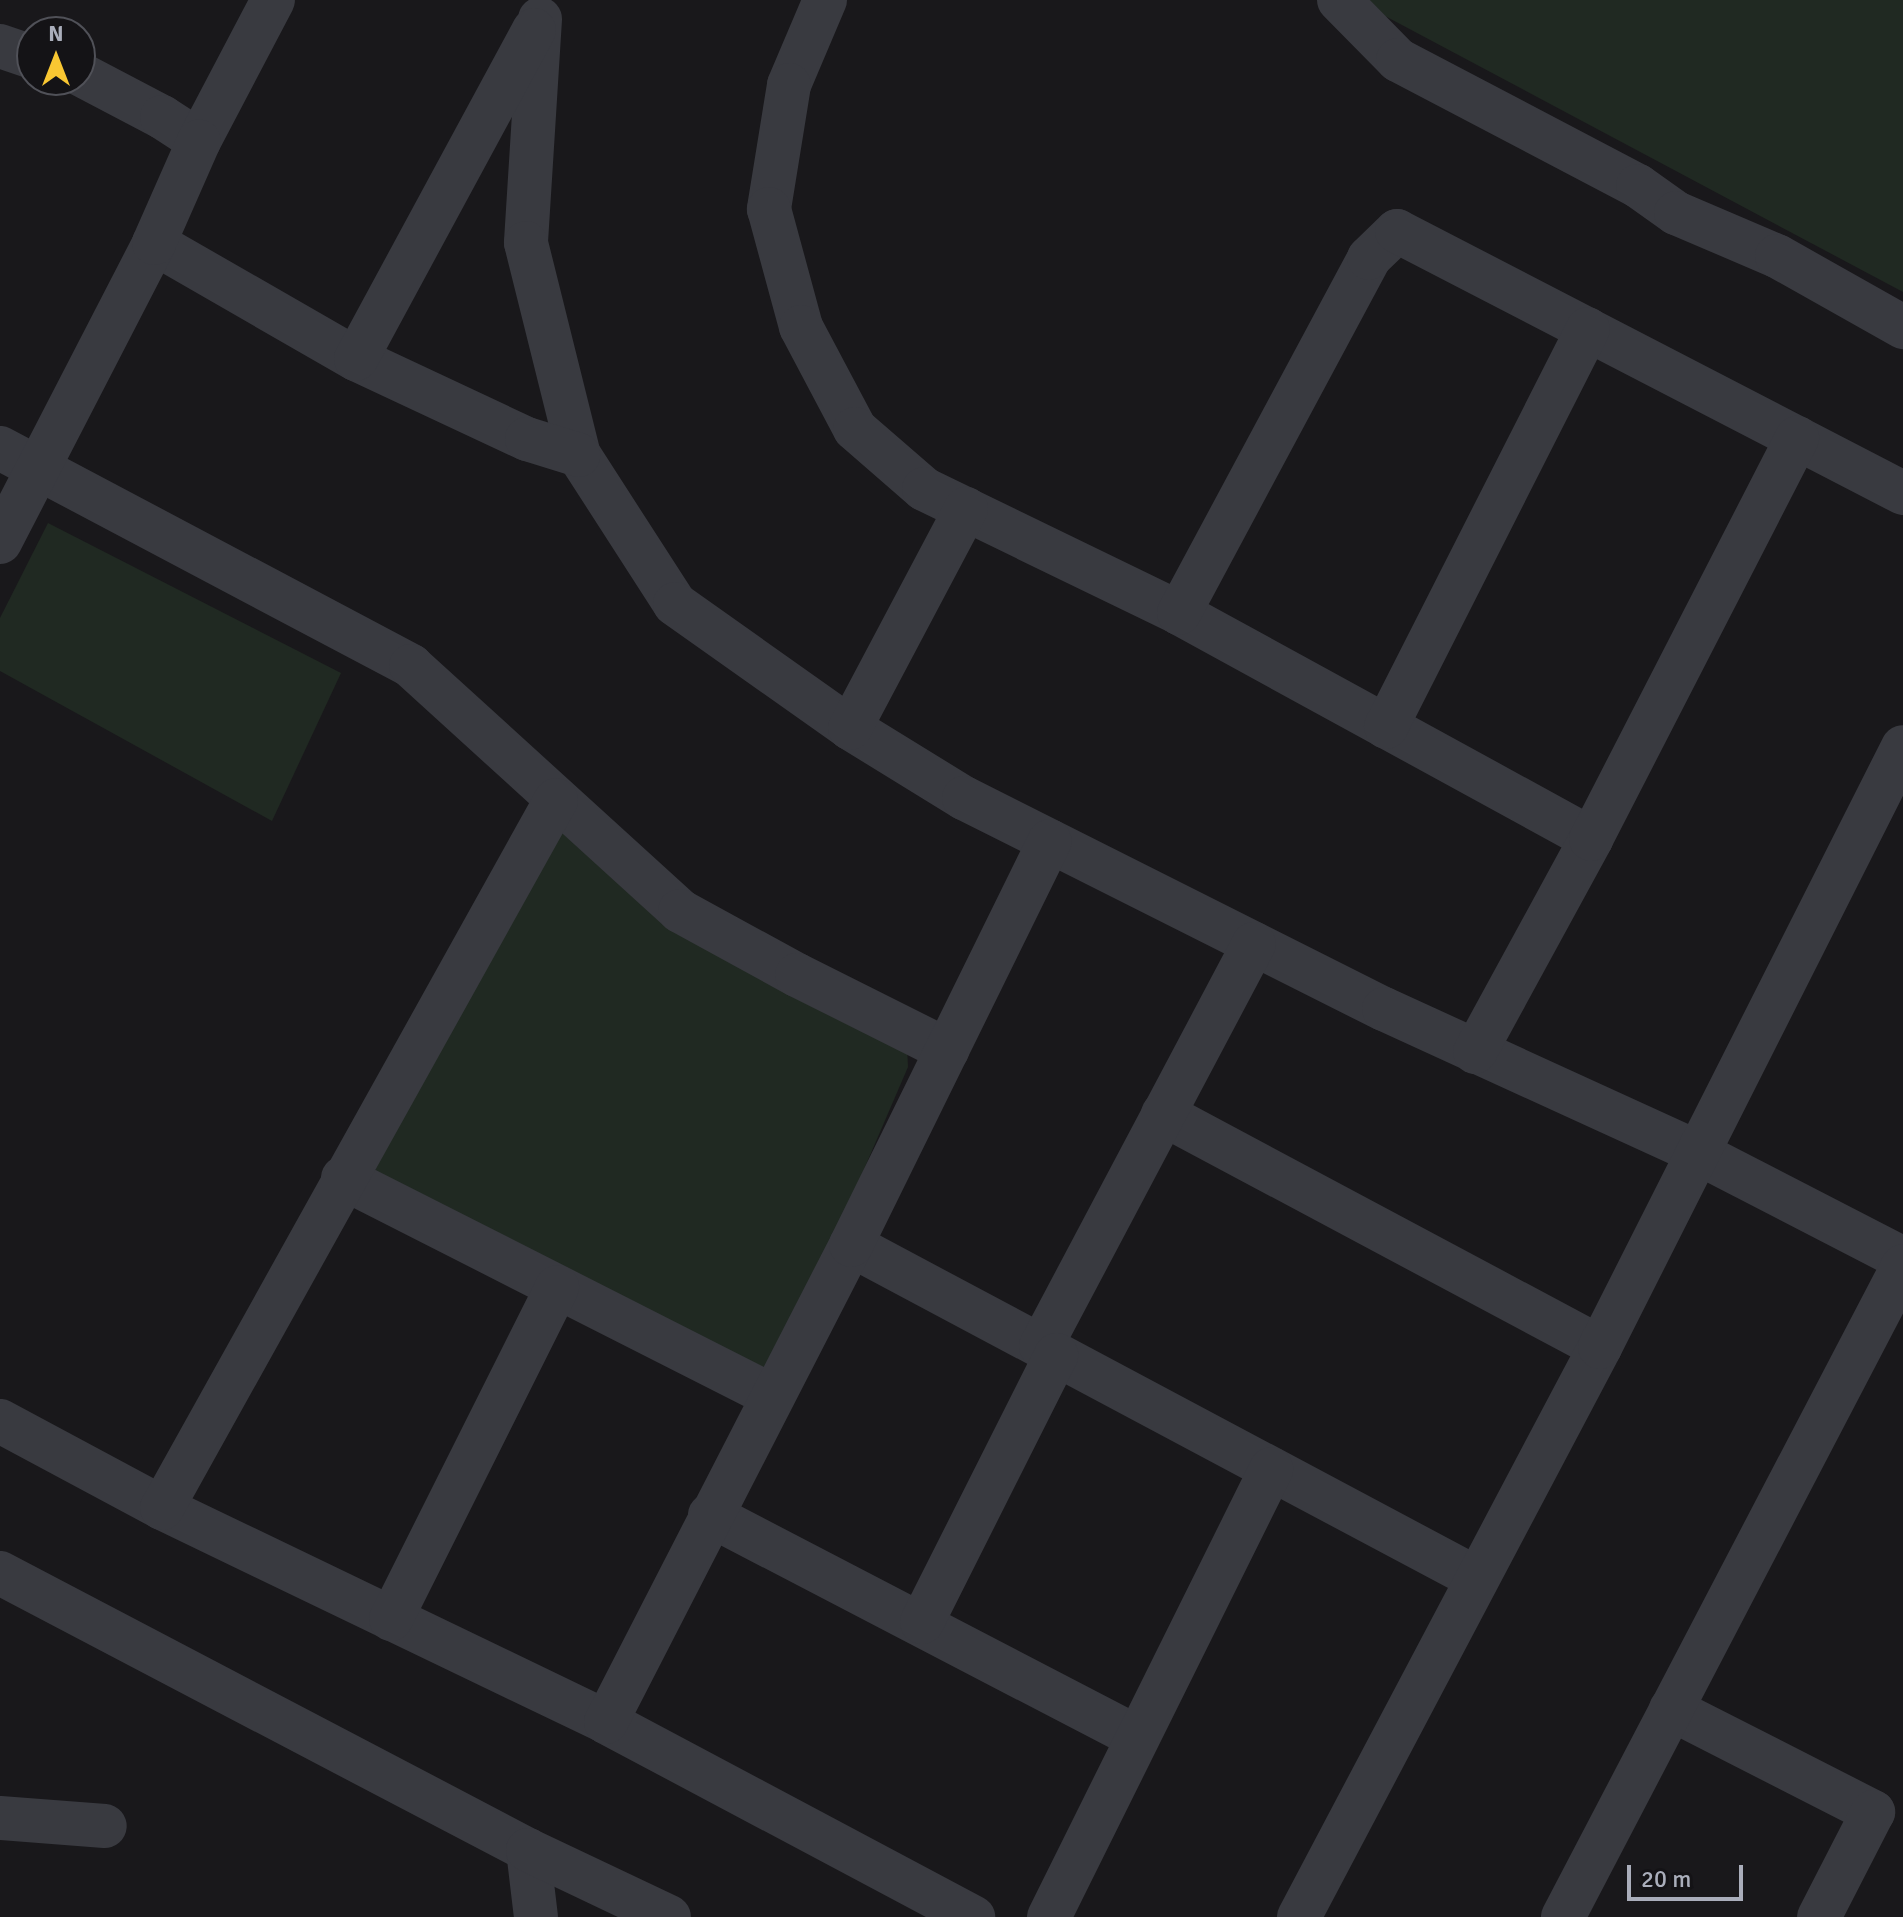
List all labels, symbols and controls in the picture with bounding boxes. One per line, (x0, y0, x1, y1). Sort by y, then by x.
north arrow (16, 16, 96, 96)
text: N (48, 20, 64, 47)
scale bar (1631, 1849, 1747, 1899)
text: 20 m (1641, 1864, 1691, 1894)

